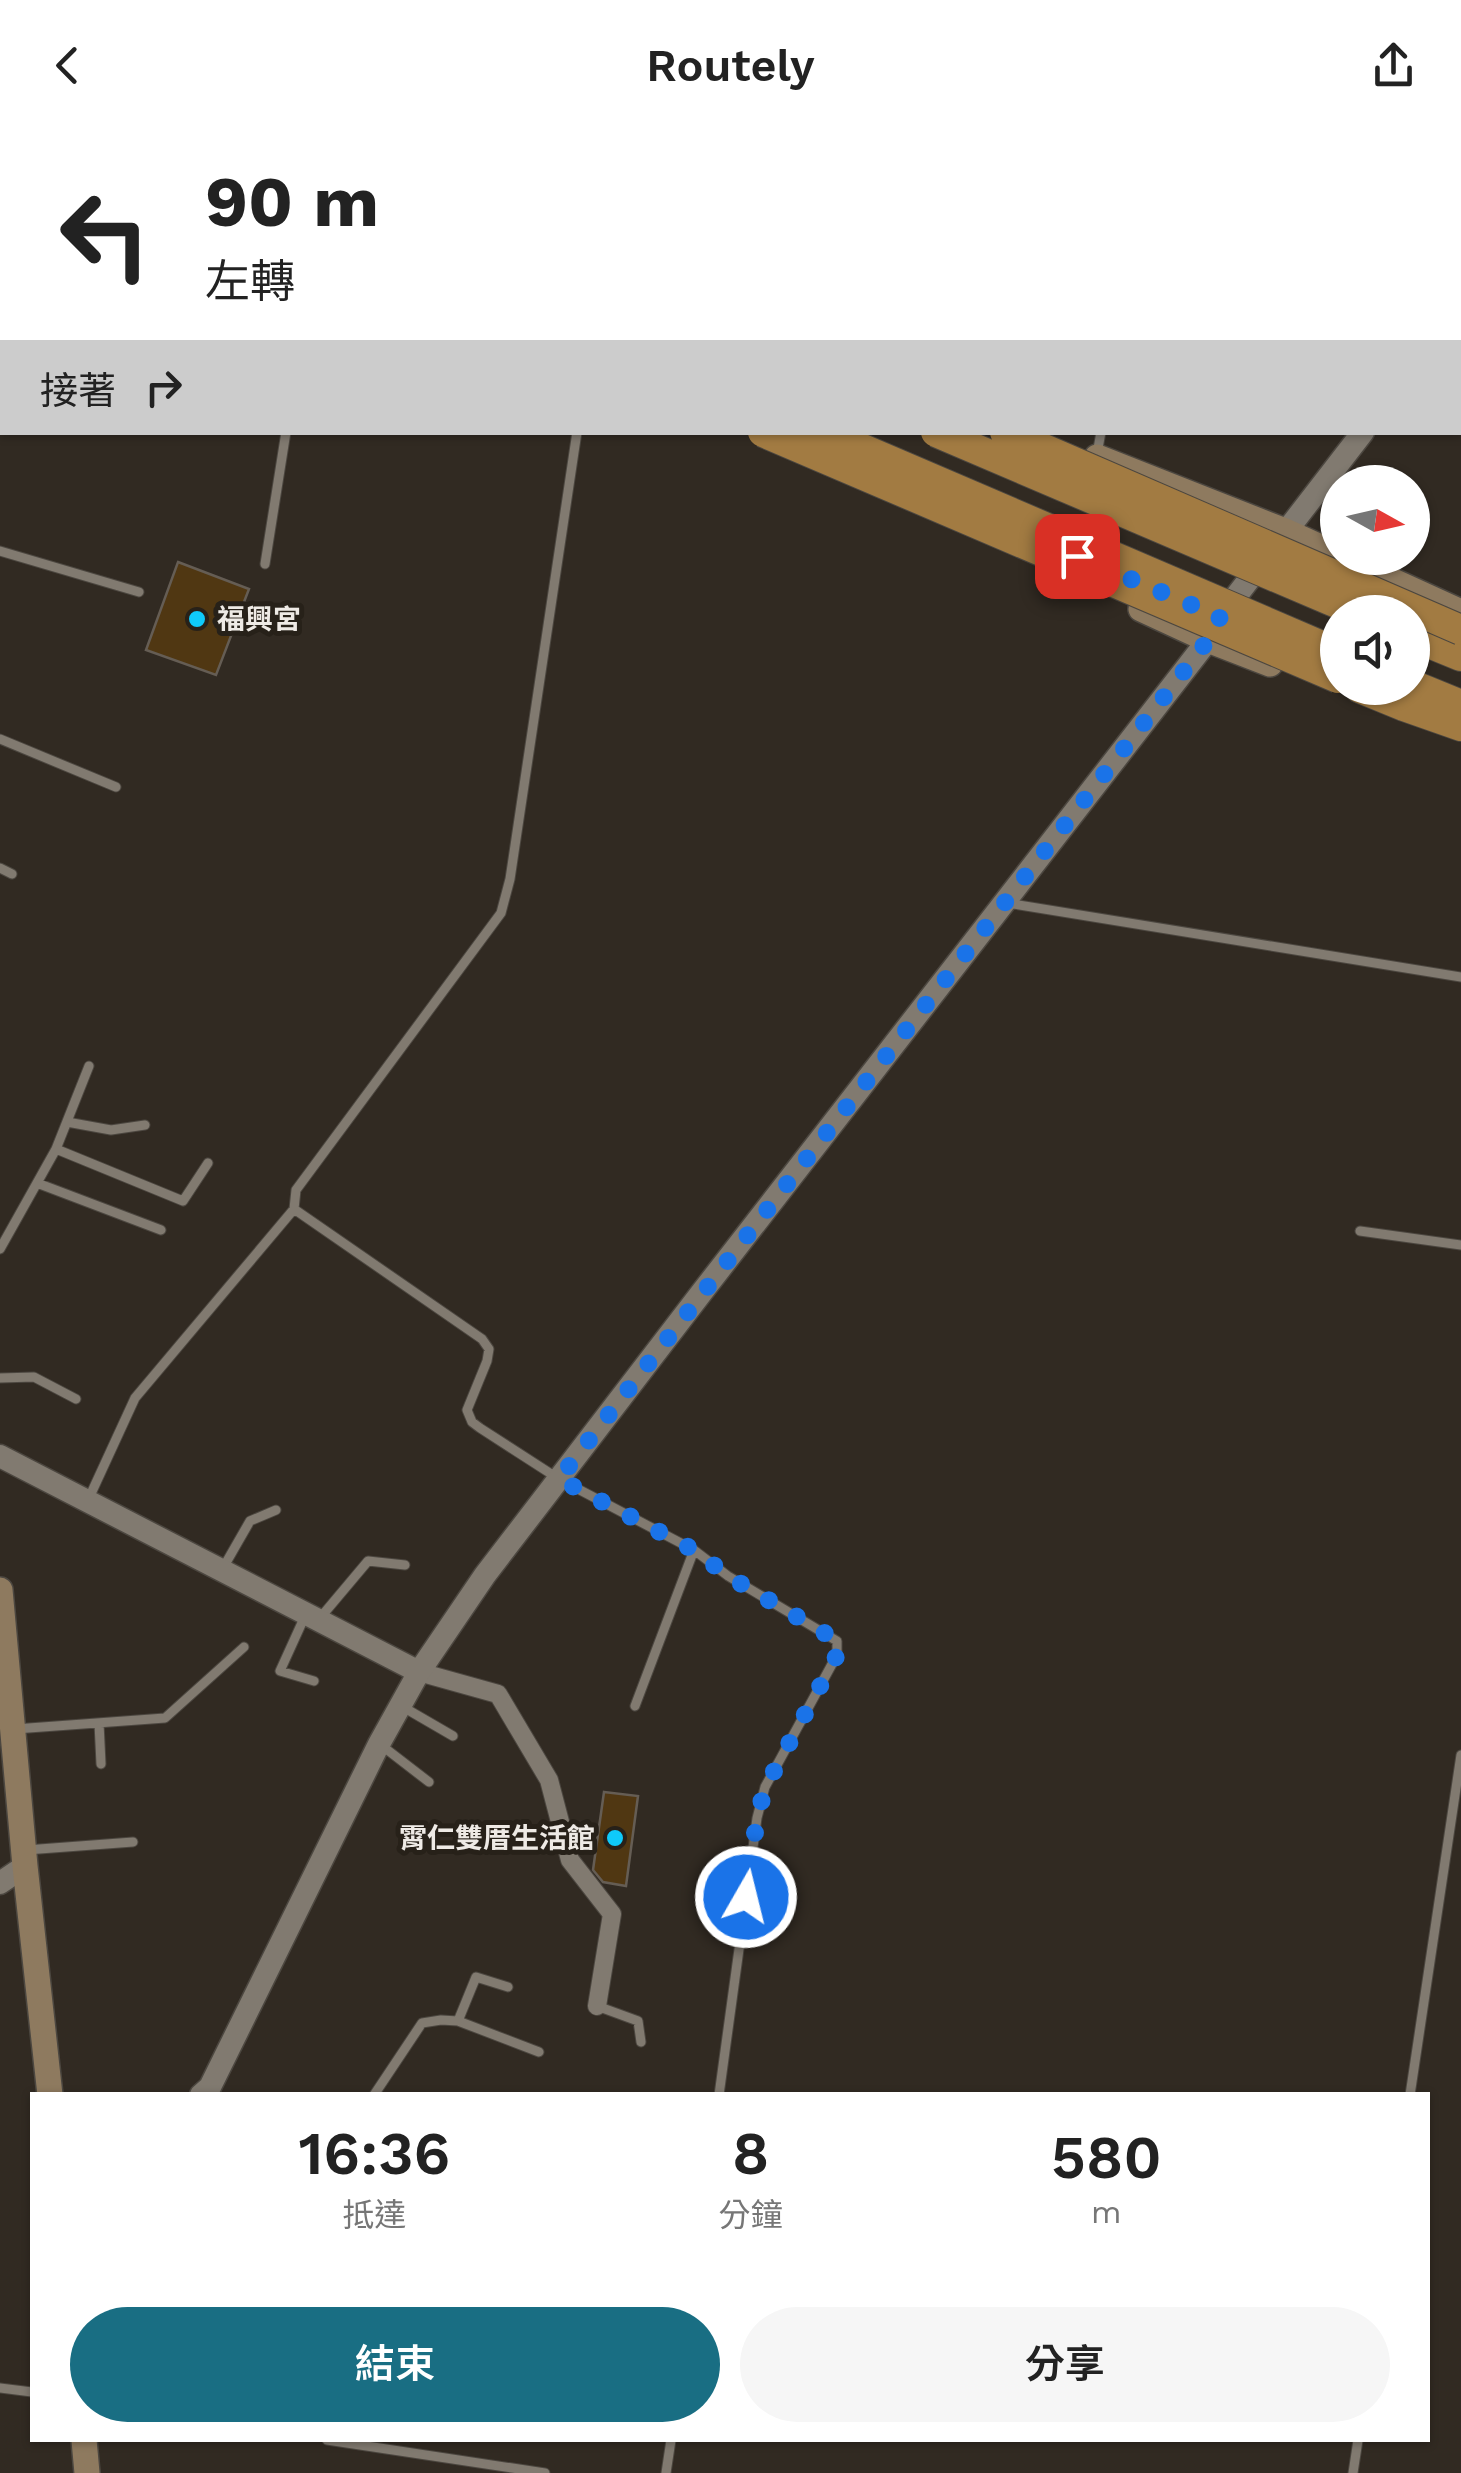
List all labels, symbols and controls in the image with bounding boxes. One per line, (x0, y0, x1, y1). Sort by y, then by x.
icon: back (40, 38, 95, 93)
icon: share (1366, 38, 1421, 93)
text: Routely (646, 39, 815, 92)
text: 90 m (205, 161, 379, 243)
icon: left (40, 170, 170, 300)
text: 左轉 (205, 255, 295, 308)
icon: right (136, 360, 191, 415)
text: 接著 (40, 369, 116, 413)
north arrow (1320, 465, 1430, 575)
map controls (1320, 465, 1430, 705)
pin (1035, 514, 1120, 599)
icon: arrive (1050, 529, 1105, 584)
button: sound (1320, 595, 1430, 705)
place label: 福興宮 (217, 603, 301, 636)
marker: 福興宮 (186, 608, 208, 630)
place label: 霄仁雙厝生活館 (399, 1822, 595, 1855)
marker: 霄仁雙厝生活館 (604, 1827, 626, 1849)
position arrow (694, 1845, 798, 1949)
text: 16:36 (298, 2118, 450, 2189)
text: 8 (732, 2118, 769, 2189)
text: 580 (1051, 2122, 1162, 2193)
text: m (1091, 2193, 1122, 2231)
text: 抵達 (342, 2196, 406, 2234)
text: 分鐘 (719, 2196, 783, 2234)
button: 結束 (70, 2307, 720, 2422)
button: 分享 (740, 2307, 1390, 2422)

